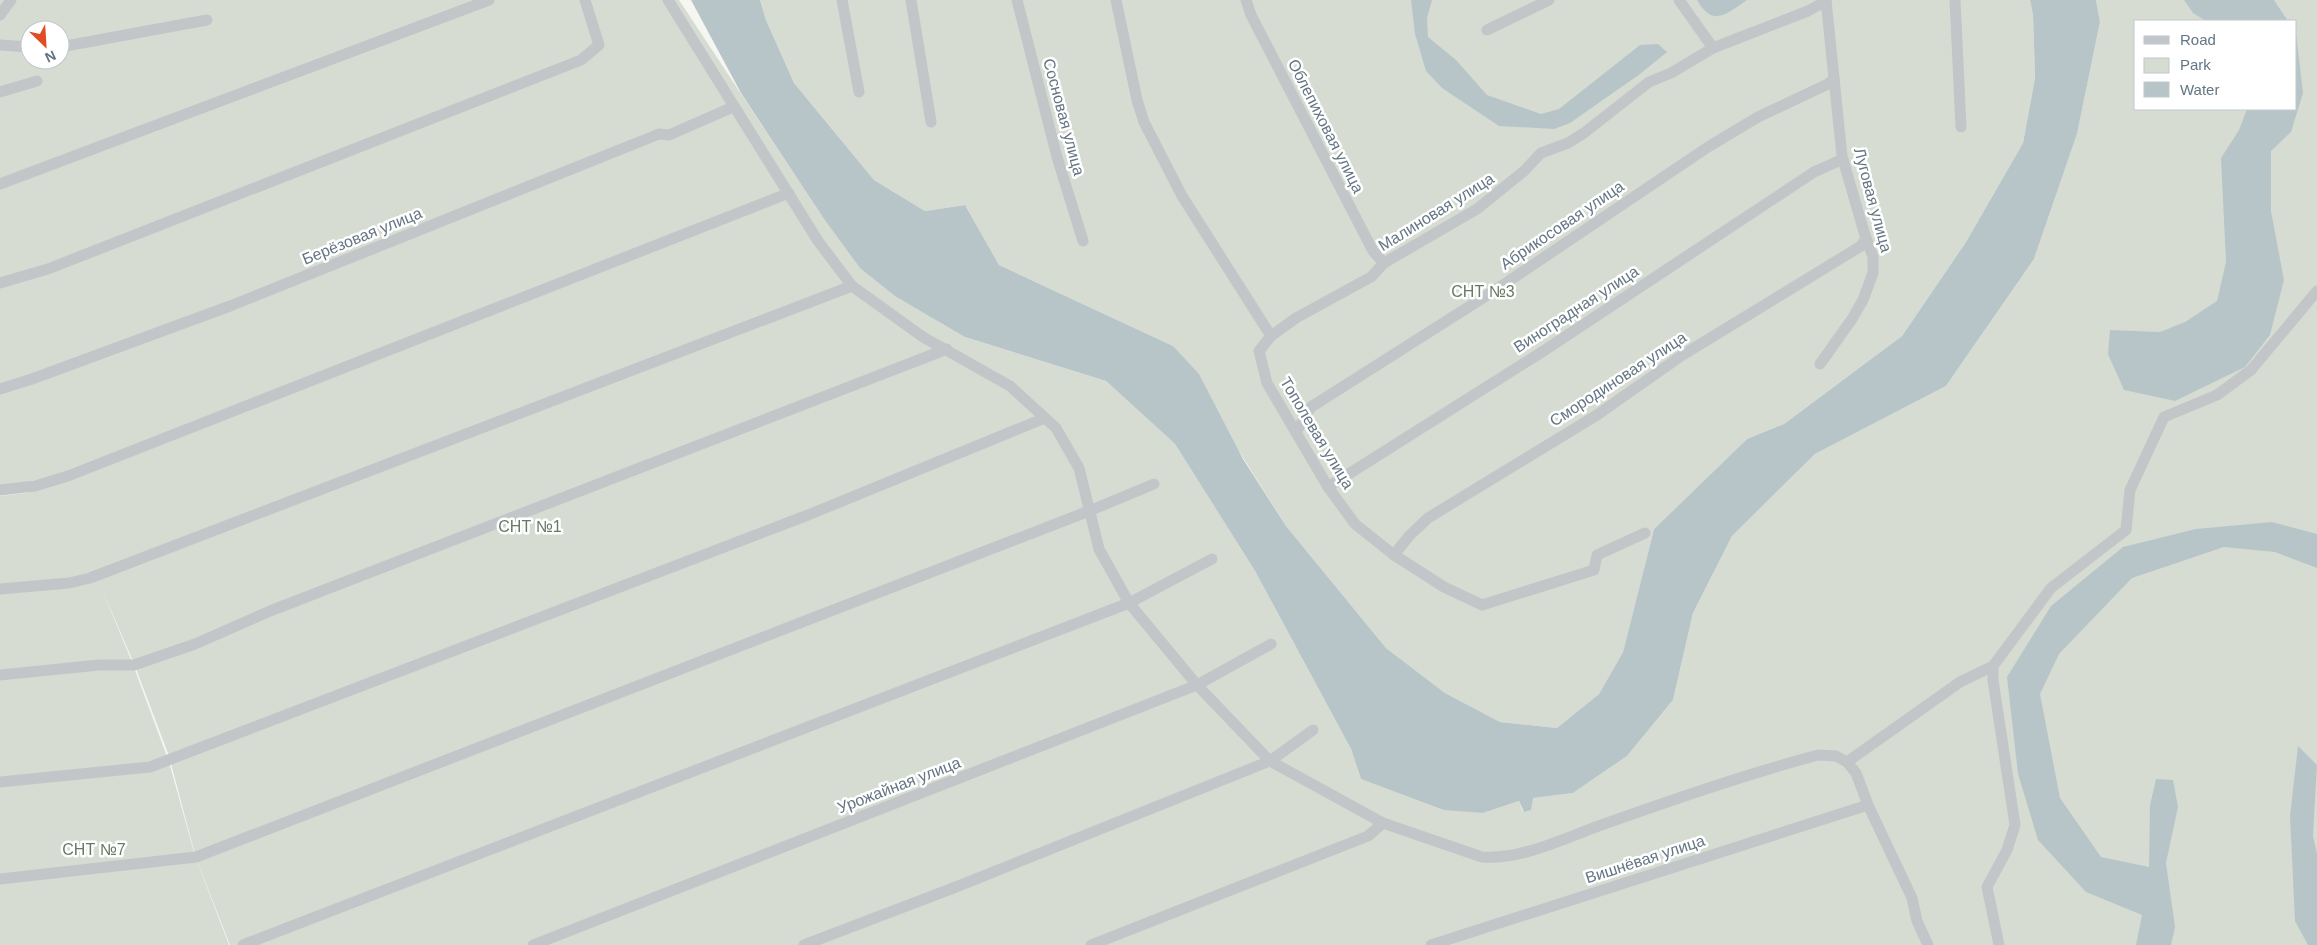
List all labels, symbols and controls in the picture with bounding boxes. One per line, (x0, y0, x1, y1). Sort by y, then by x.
north arrow (20, 20, 70, 70)
legend (2134, 20, 2297, 110)
text: Road (2180, 31, 2216, 48)
text: N (43, 47, 58, 66)
street label: Облепиховая улица (1285, 56, 1367, 196)
text: Park (2180, 56, 2211, 73)
street label: Сосновая улица (1040, 57, 1088, 177)
text: Water (2180, 81, 2219, 98)
street label: Луговая улица (1851, 146, 1895, 254)
street label: Малиновая улица (1375, 170, 1497, 254)
street label: Абрикосовая улица (1497, 177, 1627, 273)
street label: Берёзовая улица (300, 204, 424, 268)
street label: Виноградная улица (1511, 262, 1642, 356)
park label: СНТ №3 (1451, 283, 1515, 300)
street label: Смородиновая улица (1547, 328, 1689, 429)
street label: Тополевая улица (1277, 374, 1357, 492)
park label: СНТ №1 (498, 518, 562, 535)
street label: Урожайная улица (835, 754, 963, 816)
street label: Вишнёвая улица (1583, 832, 1707, 886)
park label: СНТ №7 (62, 841, 126, 858)

